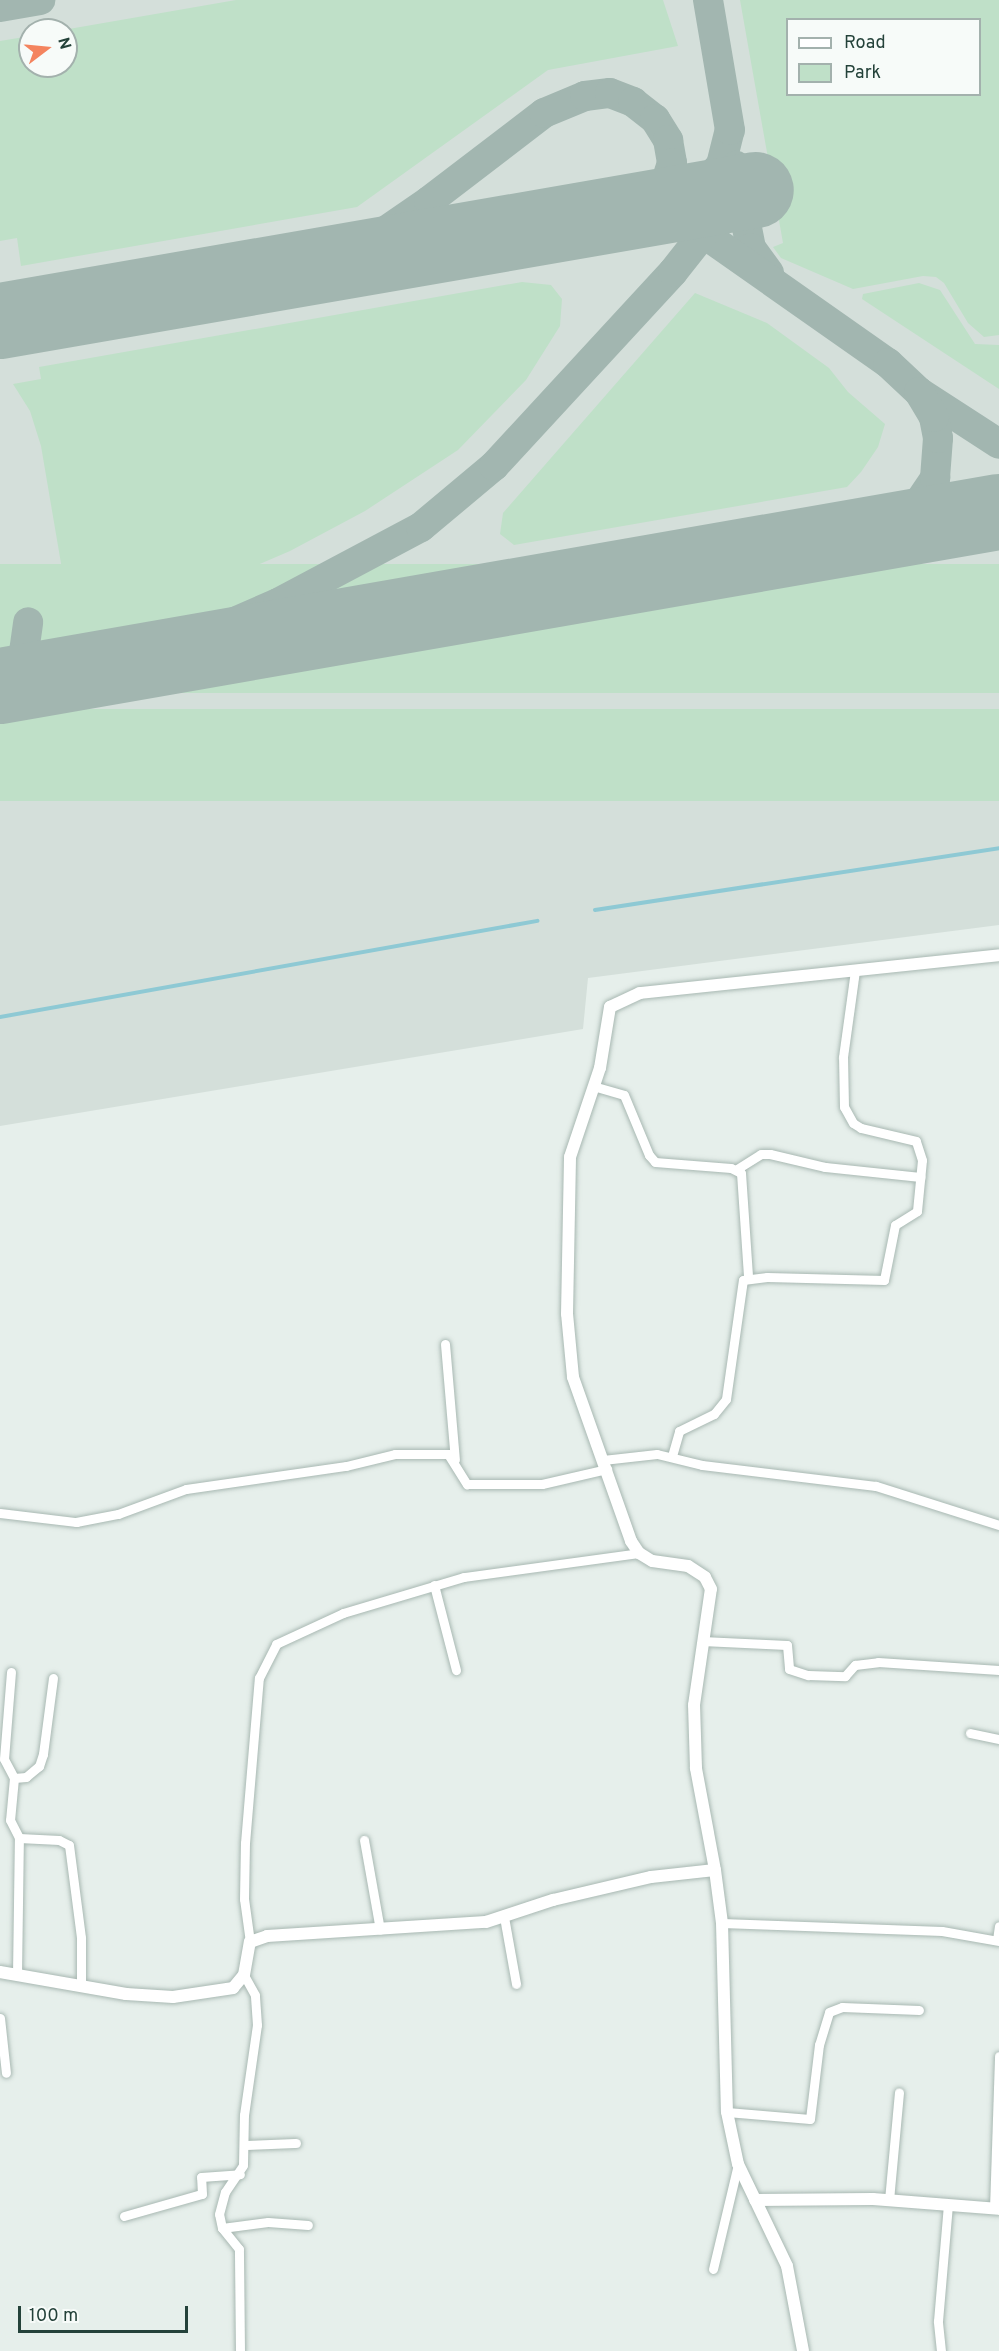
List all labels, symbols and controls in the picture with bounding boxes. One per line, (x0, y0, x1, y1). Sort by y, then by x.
north arrow (18, 18, 78, 78)
legend (786, 18, 981, 96)
text: Road (844, 32, 886, 55)
text: N (52, 35, 75, 52)
text: Park (844, 62, 881, 85)
scale bar (21, 2294, 190, 2332)
text: 100 m (29, 2305, 78, 2328)

